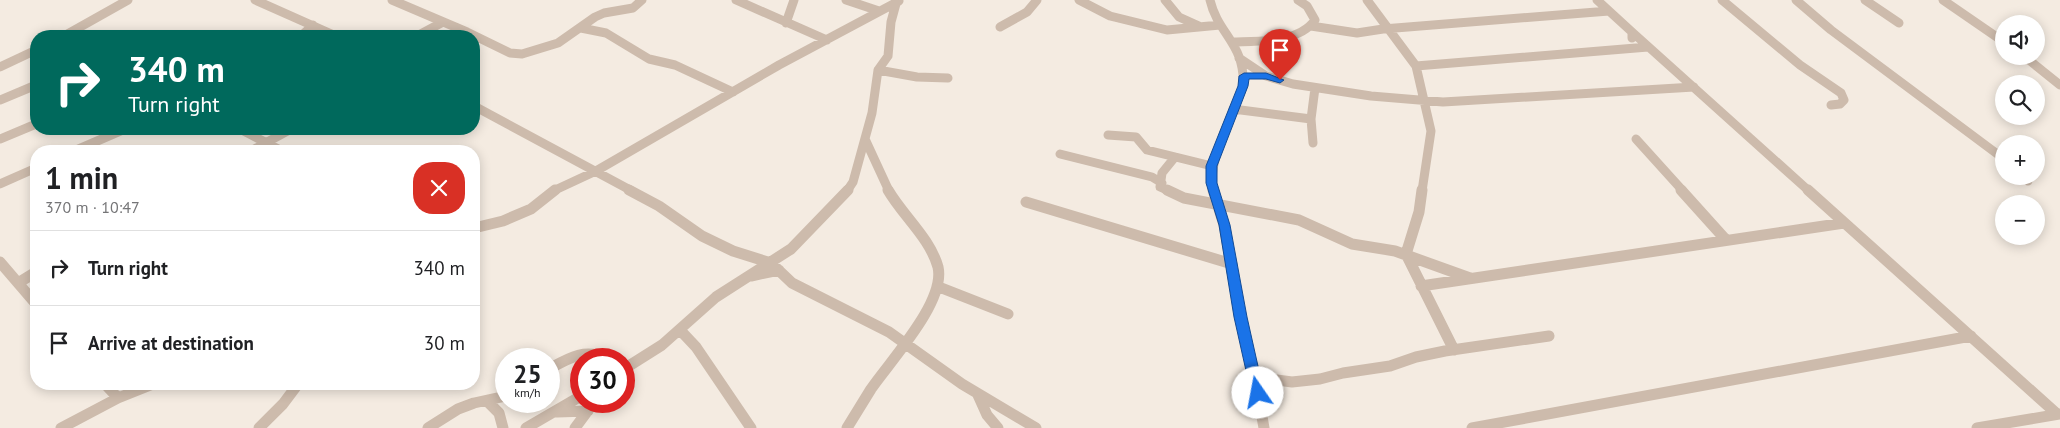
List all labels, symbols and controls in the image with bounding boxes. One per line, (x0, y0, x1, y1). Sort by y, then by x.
map controls (1995, 15, 2045, 245)
button: sound (1995, 15, 2045, 65)
pin (1259, 29, 1301, 80)
icon: arrive (1266, 36, 1294, 64)
text: 340 m (128, 46, 225, 92)
icon: right (45, 50, 110, 115)
button: search (1995, 75, 2045, 125)
text: Turn right (128, 90, 220, 118)
button: + (1995, 135, 2045, 185)
text: 1 min (45, 158, 118, 197)
button: close (413, 162, 465, 214)
button: − (1995, 195, 2045, 245)
text: 370 m · 10:47 (45, 197, 140, 217)
icon: right (45, 254, 73, 282)
text: Turn right (88, 256, 168, 280)
text: 340 m (413, 256, 465, 280)
icon: arrive (45, 329, 73, 357)
text: Arrive at destination (88, 331, 254, 355)
text: 30 m (424, 331, 465, 355)
speed limit sign: 30 (570, 348, 635, 413)
text: 25 (513, 358, 542, 390)
position arrow (1231, 366, 1283, 418)
text: km/h (514, 385, 541, 400)

